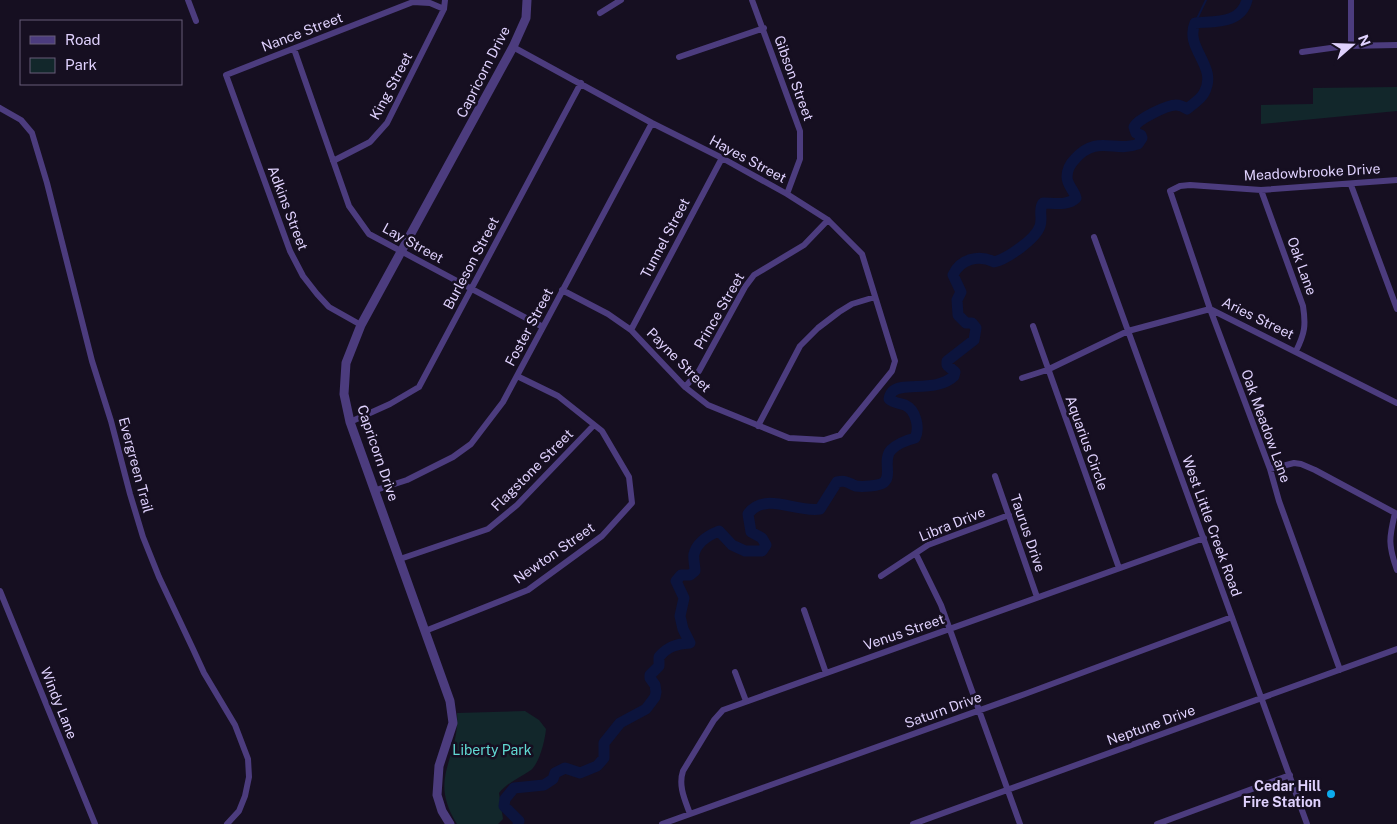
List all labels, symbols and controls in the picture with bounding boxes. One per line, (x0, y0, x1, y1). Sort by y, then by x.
street label: Nance Street (259, 9, 345, 55)
legend (20, 20, 182, 85)
north arrow (1327, 20, 1377, 70)
street label: Capricorn Drive (453, 24, 513, 120)
text: Road (65, 31, 101, 48)
street label: Gibson Street (771, 33, 817, 123)
text: N (1355, 33, 1374, 48)
street label: King Street (367, 49, 415, 123)
text: Park (65, 56, 97, 73)
street label: Hayes Street (707, 132, 789, 186)
street label: Meadowbrooke Drive (1243, 160, 1381, 184)
street label: Adkins Street (265, 164, 311, 252)
street label: Tunnel Street (637, 195, 693, 281)
street label: Burleson Street (440, 214, 502, 312)
street label: Lay Street (380, 220, 446, 266)
street label: Oak Lane (1284, 235, 1320, 297)
street label: Prince Street (691, 270, 747, 352)
street label: Foster Street (502, 285, 556, 369)
street label: Aries Street (1219, 294, 1297, 342)
street label: Payne Street (644, 325, 714, 395)
street label: Oak Meadow Lane (1238, 367, 1294, 485)
street label: Aquarius Circle (1062, 394, 1112, 492)
street label: Capricorn Drive (354, 403, 402, 503)
street label: Evergreen Trail (116, 415, 156, 515)
street label: Flagstone Street (488, 426, 576, 514)
street label: West Little Creek Road (1179, 453, 1245, 599)
street label: Taurus Drive (1007, 492, 1049, 574)
street label: Libra Drive (917, 503, 987, 545)
street label: Newton Street (511, 519, 597, 587)
street label: Venus Street (862, 611, 946, 653)
street label: Windy Lane (37, 665, 81, 741)
street label: Saturn Drive (902, 689, 984, 731)
street label: Neptune Drive (1105, 702, 1197, 748)
park label: Liberty Park (452, 742, 532, 758)
place label: Cedar Hill Fire Station (1243, 778, 1321, 810)
marker: Cedar Hill Fire Station (1325, 788, 1337, 800)

